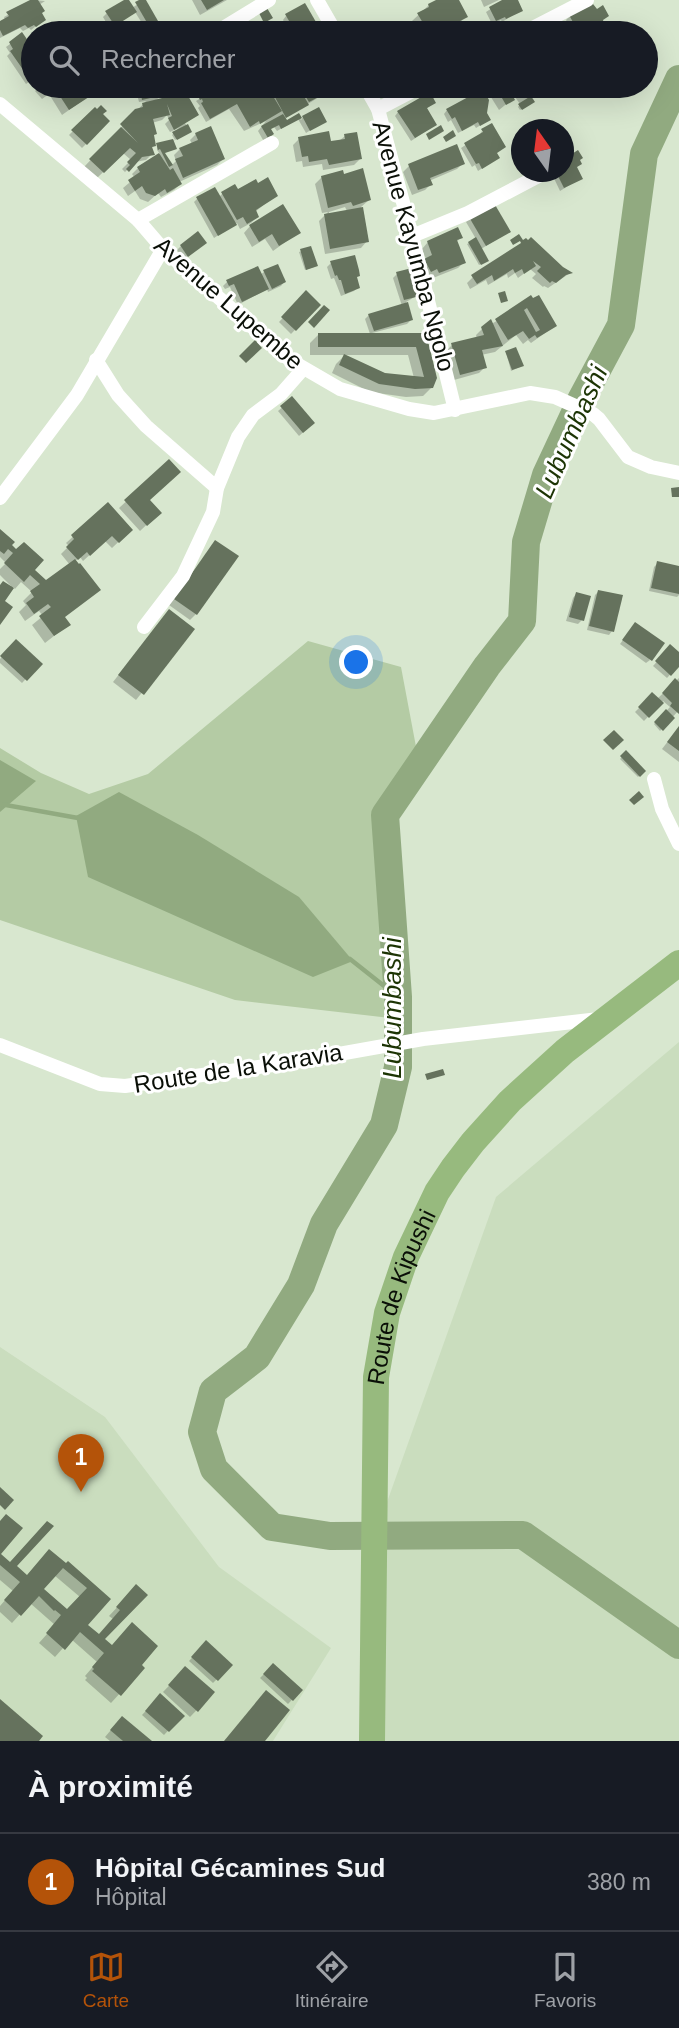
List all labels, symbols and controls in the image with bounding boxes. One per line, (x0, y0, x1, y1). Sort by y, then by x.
search box (21, 21, 658, 98)
icon: search (45, 41, 83, 79)
text: Rechercher (101, 44, 235, 74)
street label: Avenue Kayumba Ngolo (368, 118, 460, 374)
north arrow (511, 119, 574, 182)
street label: Avenue Lupembe (149, 231, 309, 375)
water label: Lubumbashi (528, 360, 614, 503)
your location (339, 645, 373, 679)
water label: Lubumbashi (377, 936, 407, 1079)
street label: Route de la Karavia (132, 1038, 345, 1098)
street label: Route de Kipushi (361, 1205, 440, 1387)
pin: 1 (58, 1434, 104, 1492)
text: À proximité (28, 1770, 193, 1803)
text: Hôpital Gécamines Sud (95, 1853, 385, 1883)
text: 1 (45, 1869, 57, 1895)
text: 380 m (587, 1869, 651, 1895)
text: Hôpital (95, 1884, 167, 1910)
tab: Carte (83, 1948, 129, 2012)
tab: Itinéraire (295, 1948, 369, 2012)
tab: Favoris (534, 1948, 596, 2012)

